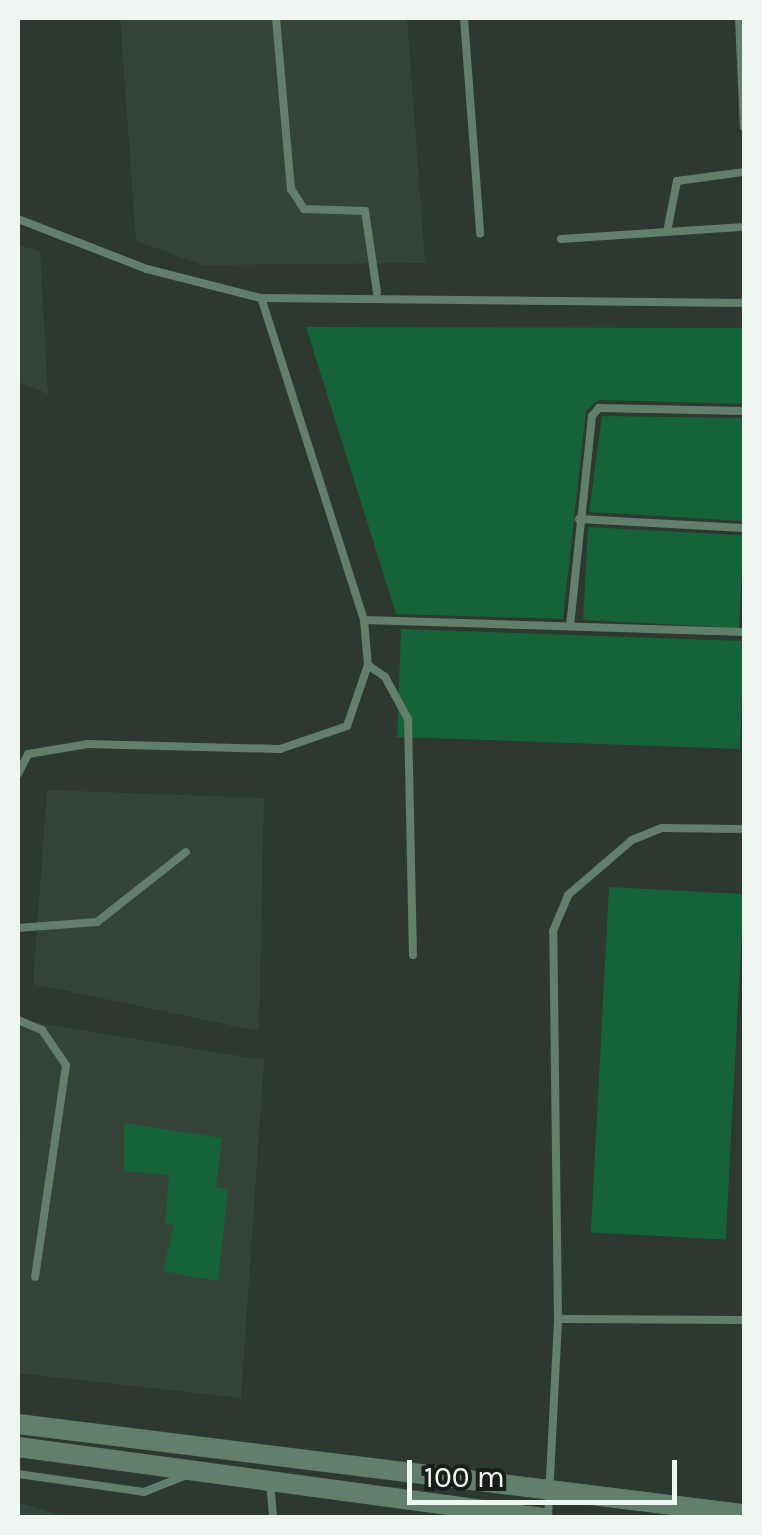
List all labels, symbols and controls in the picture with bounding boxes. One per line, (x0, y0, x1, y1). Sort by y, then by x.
scale bar (412, 1440, 682, 1502)
text: 100 m (424, 1459, 505, 1495)

